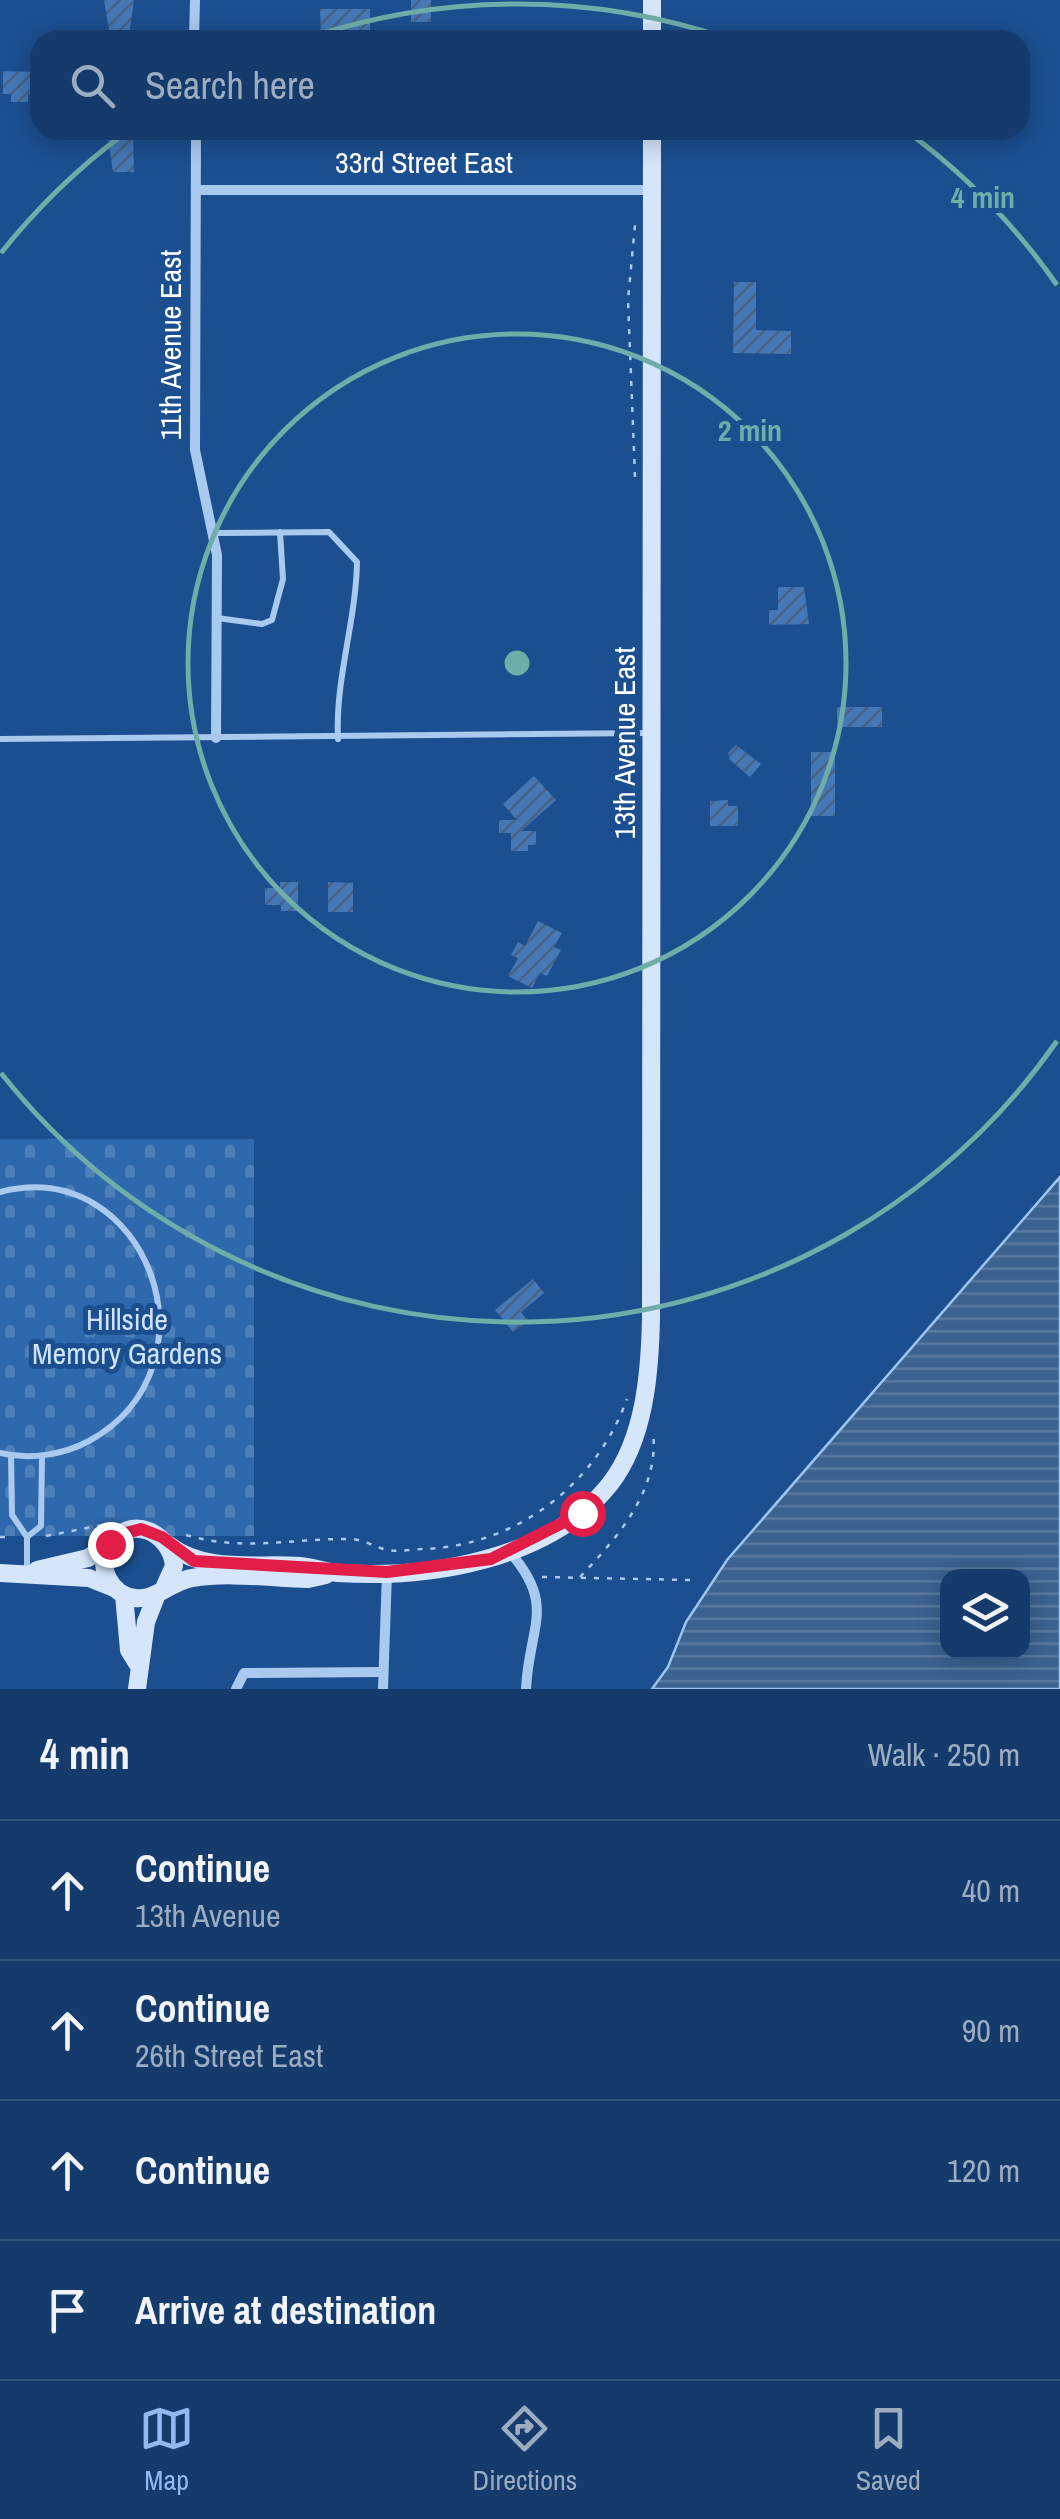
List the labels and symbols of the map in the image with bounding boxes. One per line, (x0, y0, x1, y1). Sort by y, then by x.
street label: 33rd Street East (335, 142, 513, 182)
text: 4 min (951, 177, 1015, 217)
street label: 11th Avenue East (150, 250, 190, 440)
text: 2 min (718, 410, 782, 450)
centre of rings (499, 645, 535, 681)
street label: 13th Avenue East (604, 647, 644, 839)
park label: Hillside Memory Gardens (32, 1299, 222, 1373)
route start (560, 1491, 606, 1537)
route end (88, 1522, 134, 1568)

